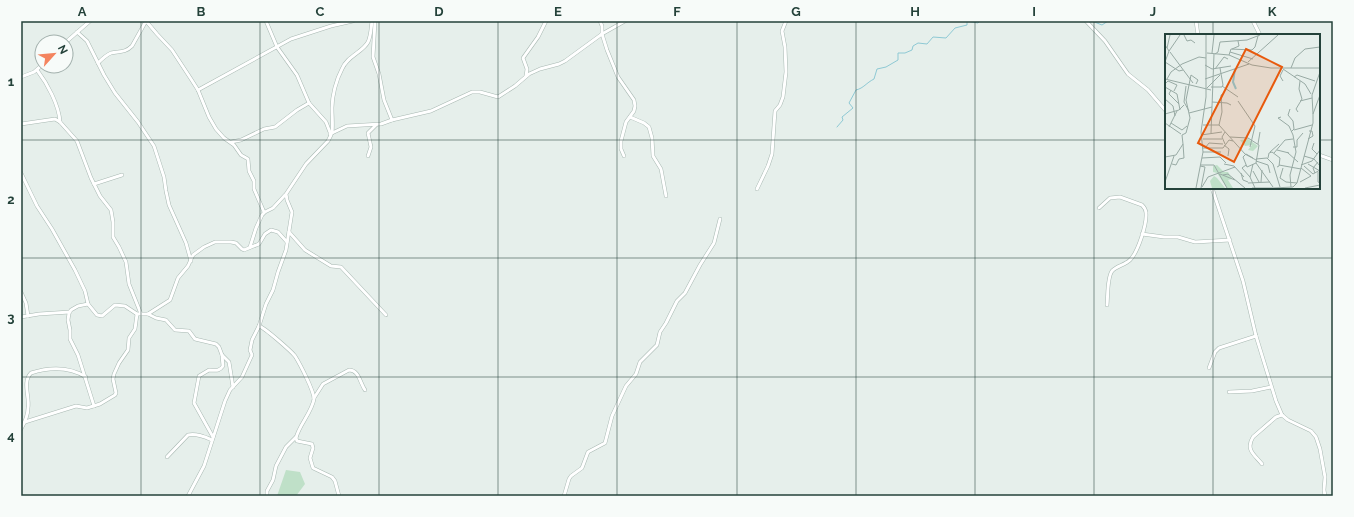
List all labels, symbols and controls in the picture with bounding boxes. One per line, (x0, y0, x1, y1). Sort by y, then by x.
text: A (78, 4, 87, 19)
text: B (197, 4, 206, 19)
text: C (316, 4, 325, 19)
text: D (434, 4, 444, 19)
text: E (554, 4, 562, 19)
text: F (673, 4, 681, 19)
text: G (791, 4, 801, 19)
text: H (910, 4, 920, 19)
text: I (1032, 4, 1036, 19)
text: J (1150, 4, 1156, 19)
text: K (1268, 4, 1277, 19)
north arrow (34, 34, 74, 74)
inset map (1165, 34, 1320, 189)
text: N (55, 43, 70, 56)
text: 1 (8, 74, 15, 89)
text: 2 (7, 192, 15, 207)
text: 3 (7, 310, 15, 325)
text: 4 (7, 428, 15, 443)

